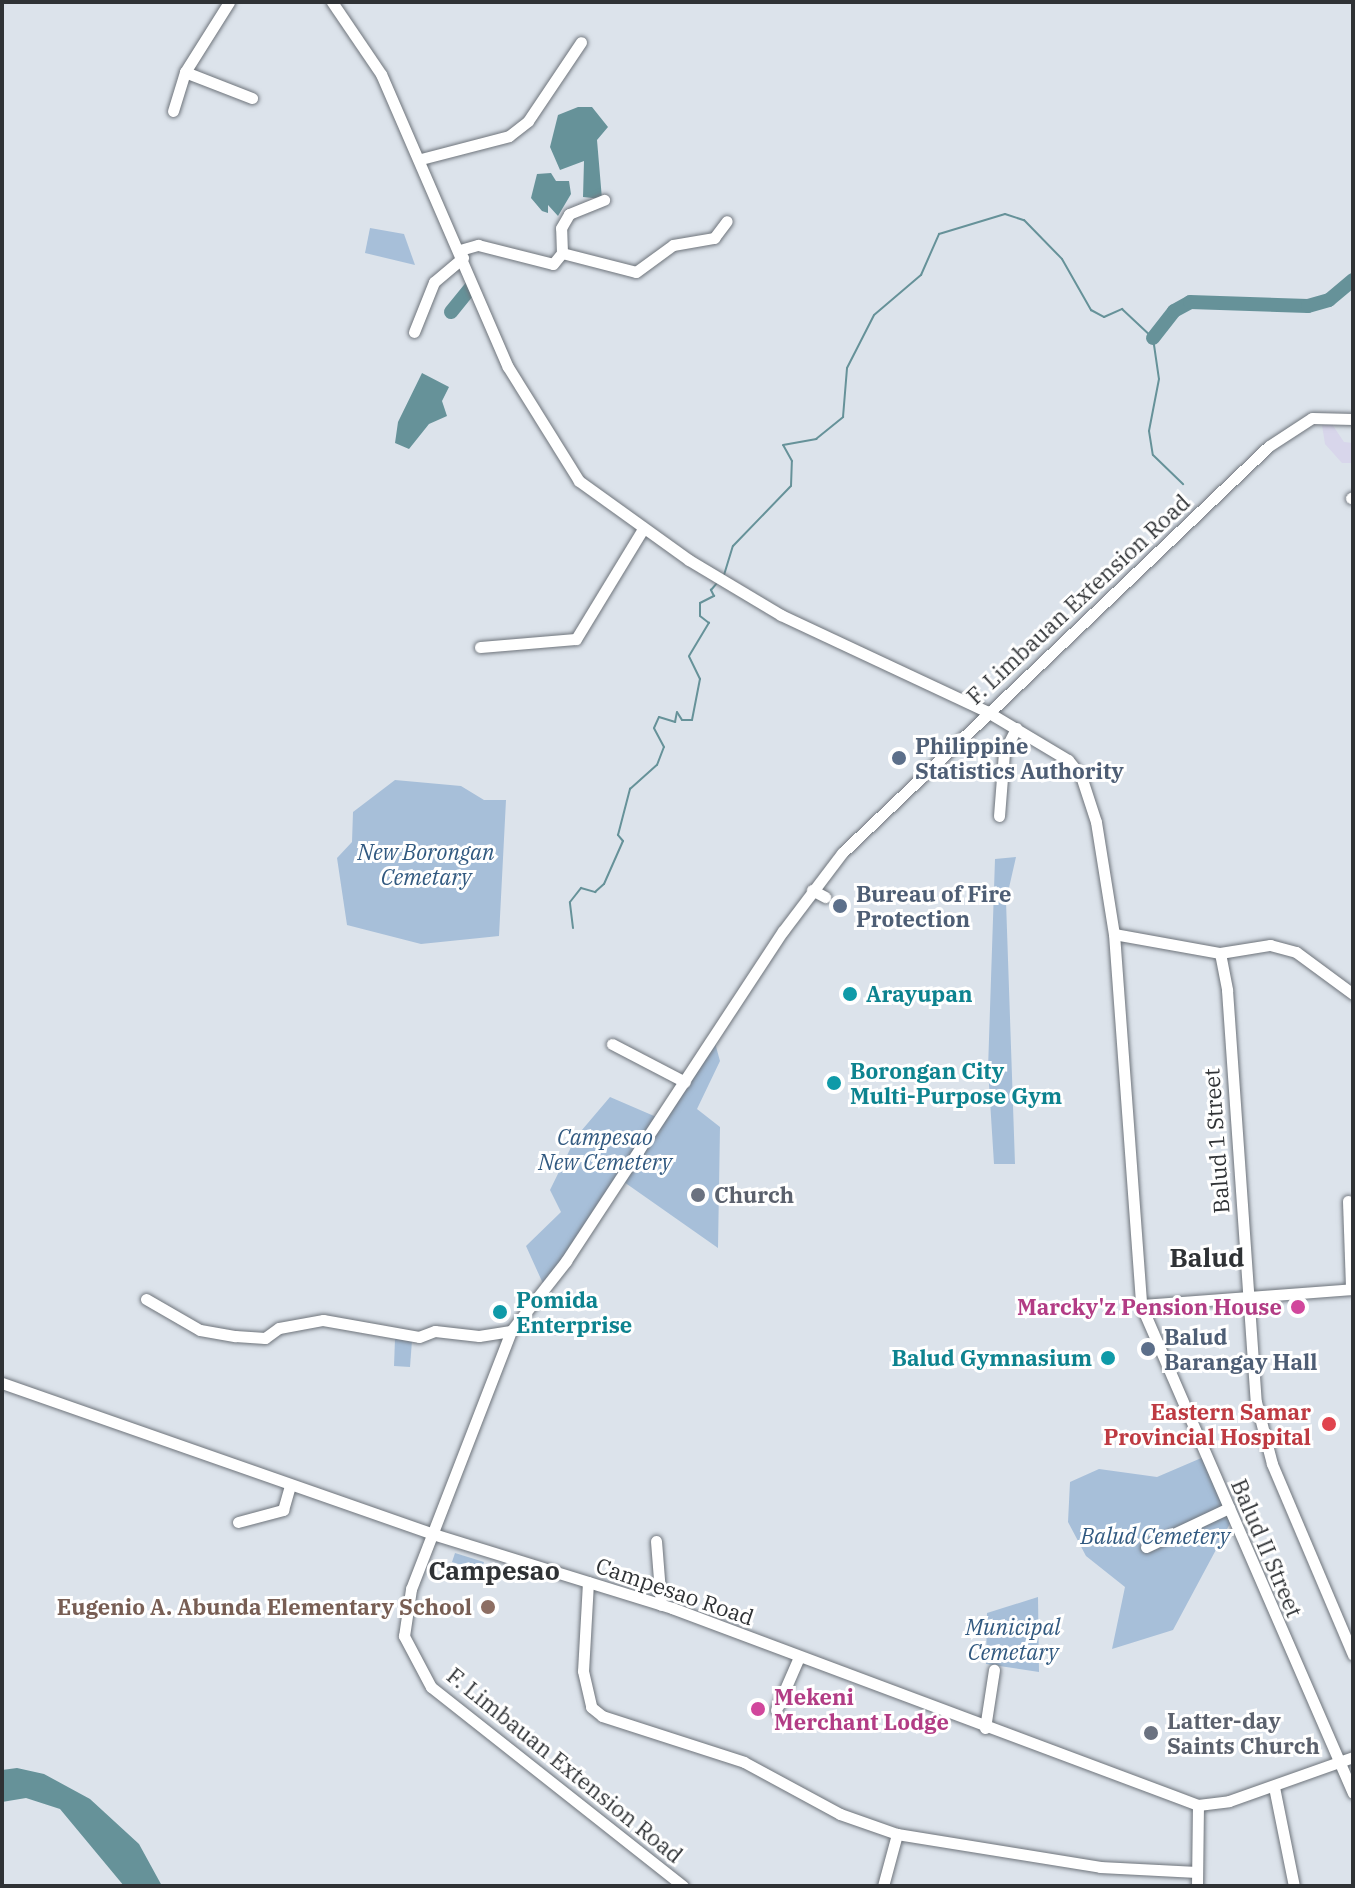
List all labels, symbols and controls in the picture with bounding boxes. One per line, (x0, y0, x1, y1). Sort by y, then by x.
street label: F. Limbauan Extension Road (961, 489, 1195, 709)
place label: Philippine Statistics Authority (915, 732, 1124, 784)
marker: Philippine Statistics Authority (890, 749, 908, 767)
park label: New Borongan Cemetary (357, 838, 495, 890)
place label: Bureau of Fire Protection (856, 880, 1011, 932)
marker: Bureau of Fire Protection (831, 897, 849, 915)
place label: Arayupan (866, 981, 973, 1007)
marker: Arayupan (841, 985, 859, 1003)
place label: Borongan City Multi-Purpose Gym (850, 1057, 1062, 1108)
street label: Balud 1 Street (1198, 1067, 1234, 1215)
marker: Borongan City Multi-Purpose Gym (825, 1074, 843, 1092)
park label: Campesao New Cemetery (538, 1123, 672, 1174)
place label: Church (714, 1182, 794, 1208)
marker: Church (689, 1186, 707, 1204)
district label: Balud (1170, 1242, 1244, 1274)
place label: Pomida Enterprise (516, 1286, 632, 1338)
place label: Marcky'z Pension House (1017, 1294, 1282, 1320)
marker: Marcky'z Pension House (1289, 1298, 1307, 1316)
marker: Pomida Enterprise (491, 1303, 509, 1321)
place label: Balud Barangay Hall (1164, 1323, 1317, 1374)
marker: Balud Barangay Hall (1139, 1340, 1157, 1358)
place label: Balud Gymnasium (891, 1345, 1092, 1371)
marker: Balud Gymnasium (1099, 1349, 1117, 1367)
place label: Eastern Samar Provincial Hospital (1104, 1398, 1311, 1450)
marker: Eastern Samar Provincial Hospital (1318, 1413, 1340, 1435)
street label: Balud II Street (1226, 1475, 1308, 1621)
park label: Balud Cemetery (1080, 1523, 1230, 1549)
street label: Campesao Road (593, 1552, 757, 1630)
district label: Campesao (428, 1555, 560, 1587)
place label: Eugenio A. Abunda Elementary School (57, 1594, 472, 1620)
marker: Eugenio A. Abunda Elementary School (479, 1598, 497, 1616)
park label: Municipal Cemetary (965, 1613, 1061, 1664)
street label: F. Limbauan Extension Road (442, 1662, 688, 1868)
place label: Mekeni Merchant Lodge (774, 1683, 949, 1734)
marker: Mekeni Merchant Lodge (749, 1700, 767, 1718)
place label: Latter-day Saints Church (1167, 1707, 1320, 1758)
marker: Latter-day Saints Church (1142, 1724, 1160, 1742)

